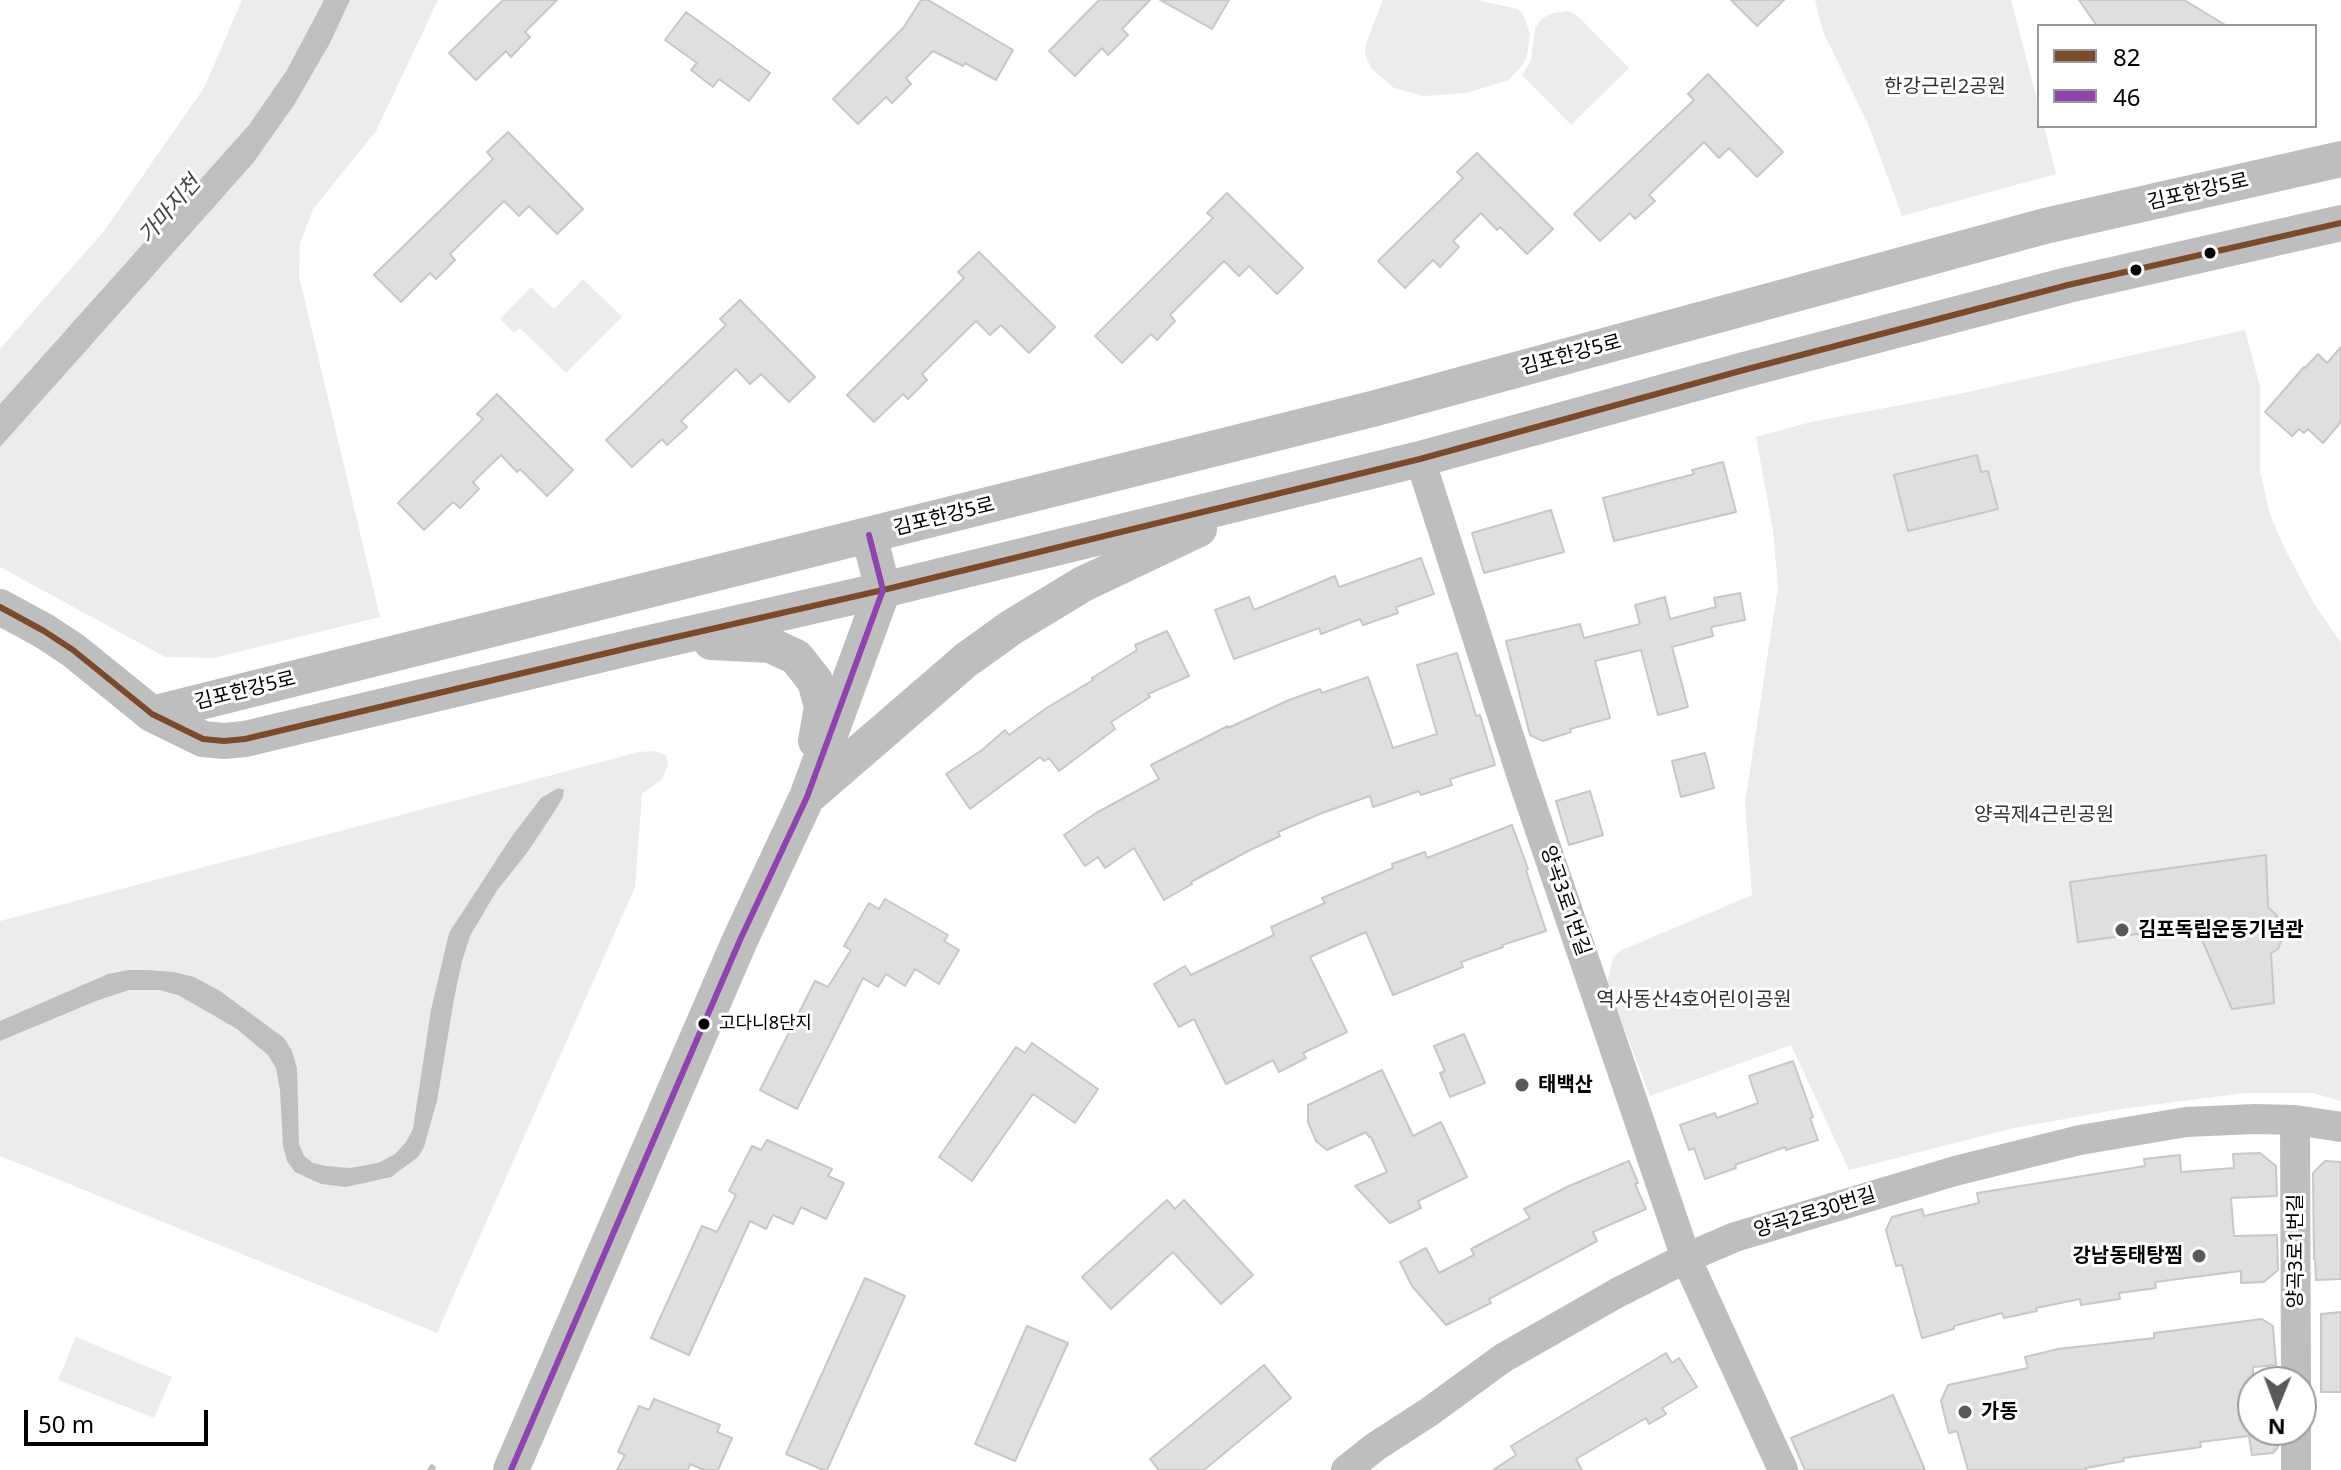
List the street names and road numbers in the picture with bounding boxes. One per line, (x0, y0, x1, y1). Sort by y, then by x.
street label: 김포한강5로 (2145, 169, 2251, 215)
street label: 김포한강5로 (1518, 330, 1624, 380)
street label: 김포한강5로 (891, 493, 997, 541)
street label: 김포한강5로 (192, 667, 298, 715)
street label: 양곡3로1번길 (1535, 843, 1595, 959)
street label: 양곡2로30번길 (1751, 1183, 1879, 1243)
street label: 양곡3로1번길 (2284, 1194, 2308, 1308)

